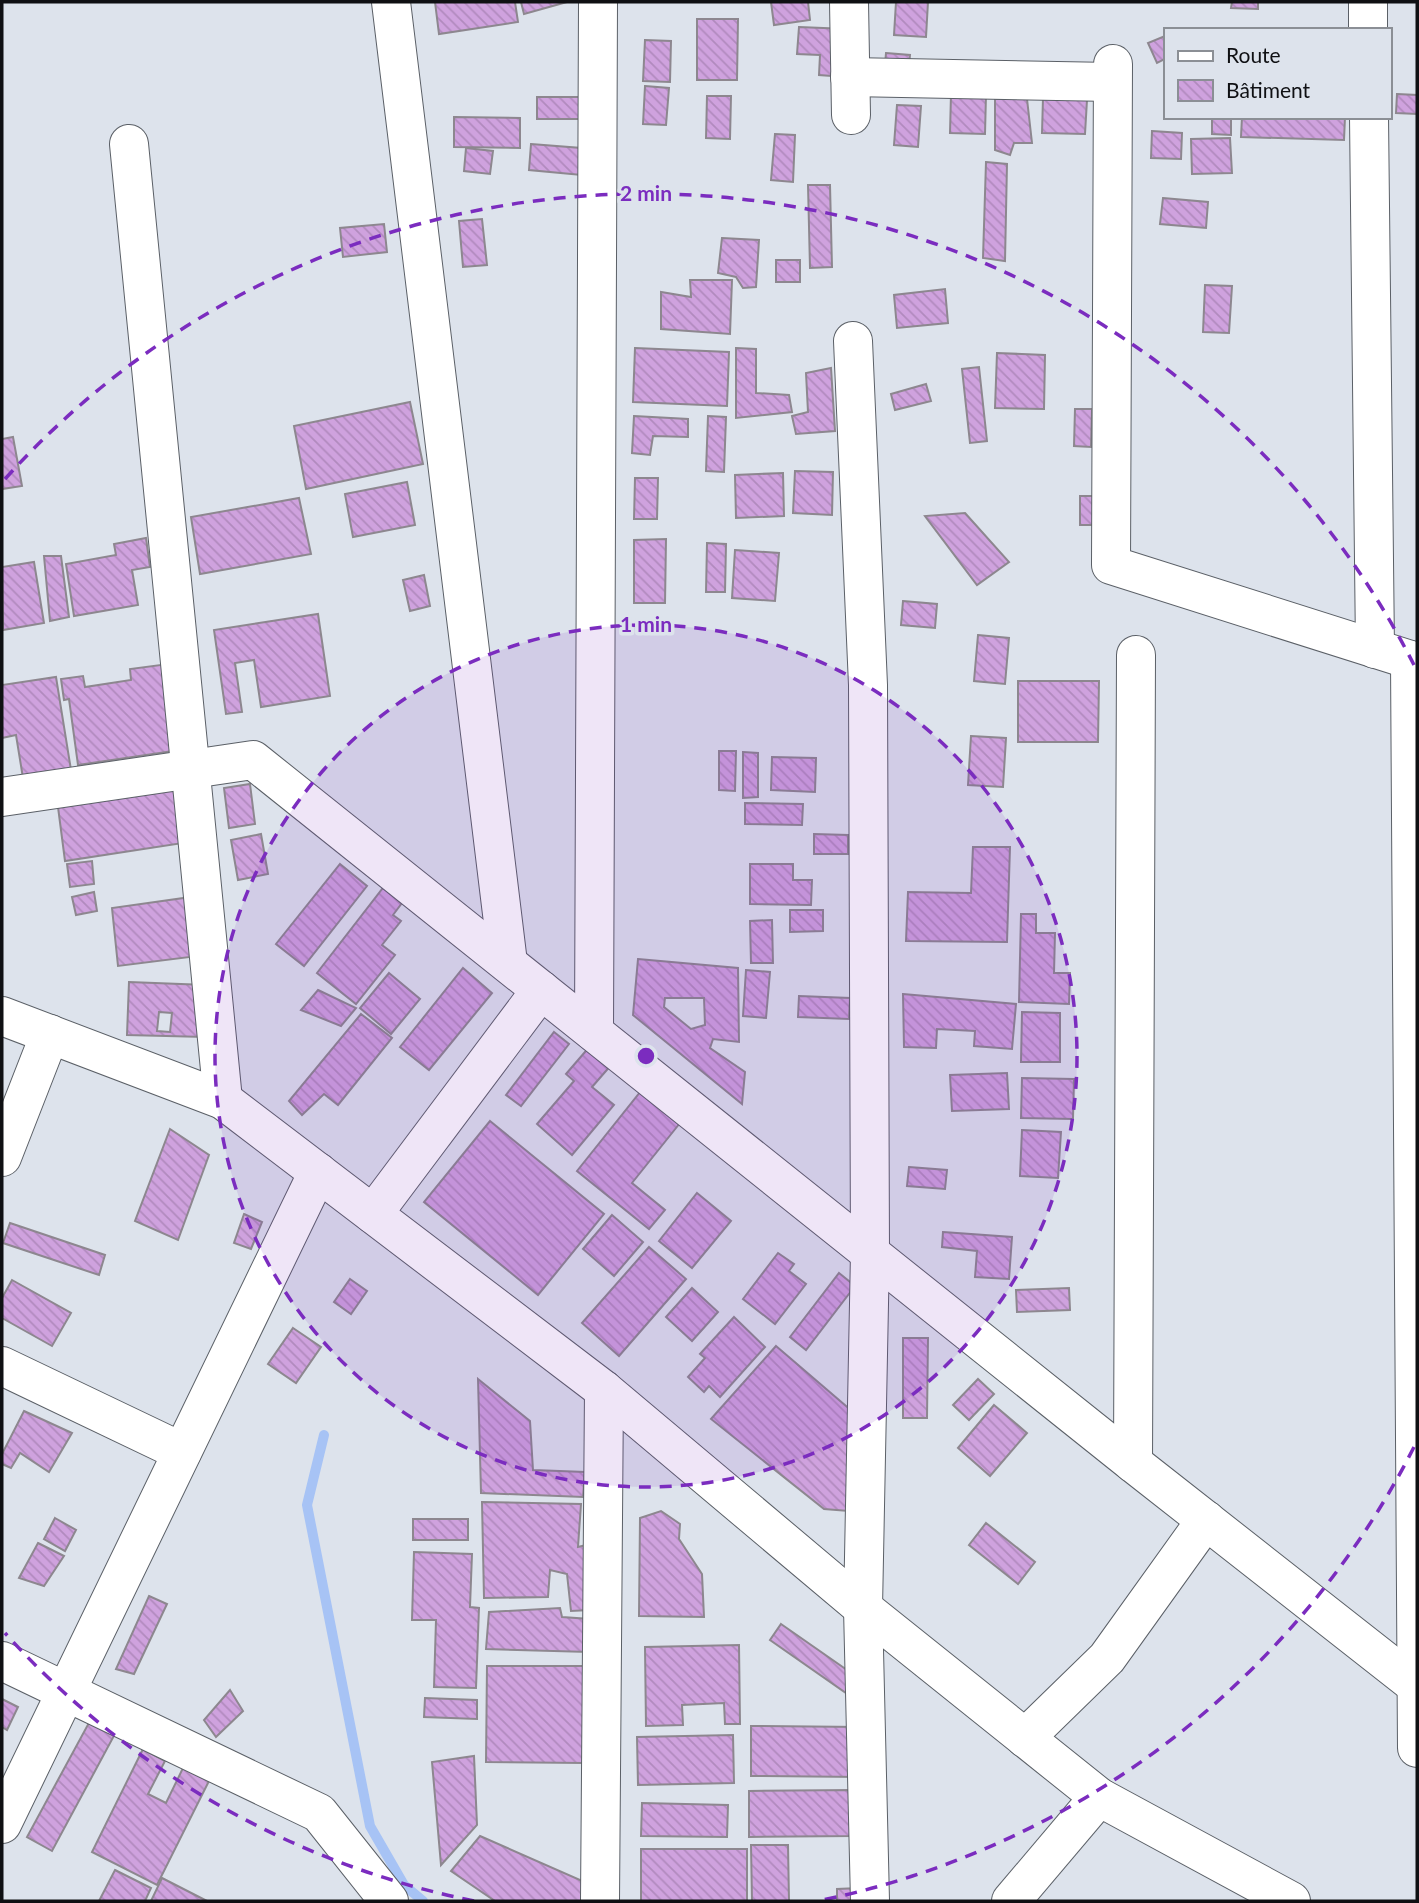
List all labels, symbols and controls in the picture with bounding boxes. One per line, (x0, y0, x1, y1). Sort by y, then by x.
legend (1164, 28, 1391, 119)
text: Route (1226, 42, 1281, 67)
text: Bâtiment (1226, 77, 1311, 102)
text: 2 min (620, 180, 672, 205)
text: 1 min (620, 611, 672, 636)
centre of rings (634, 1044, 658, 1068)

